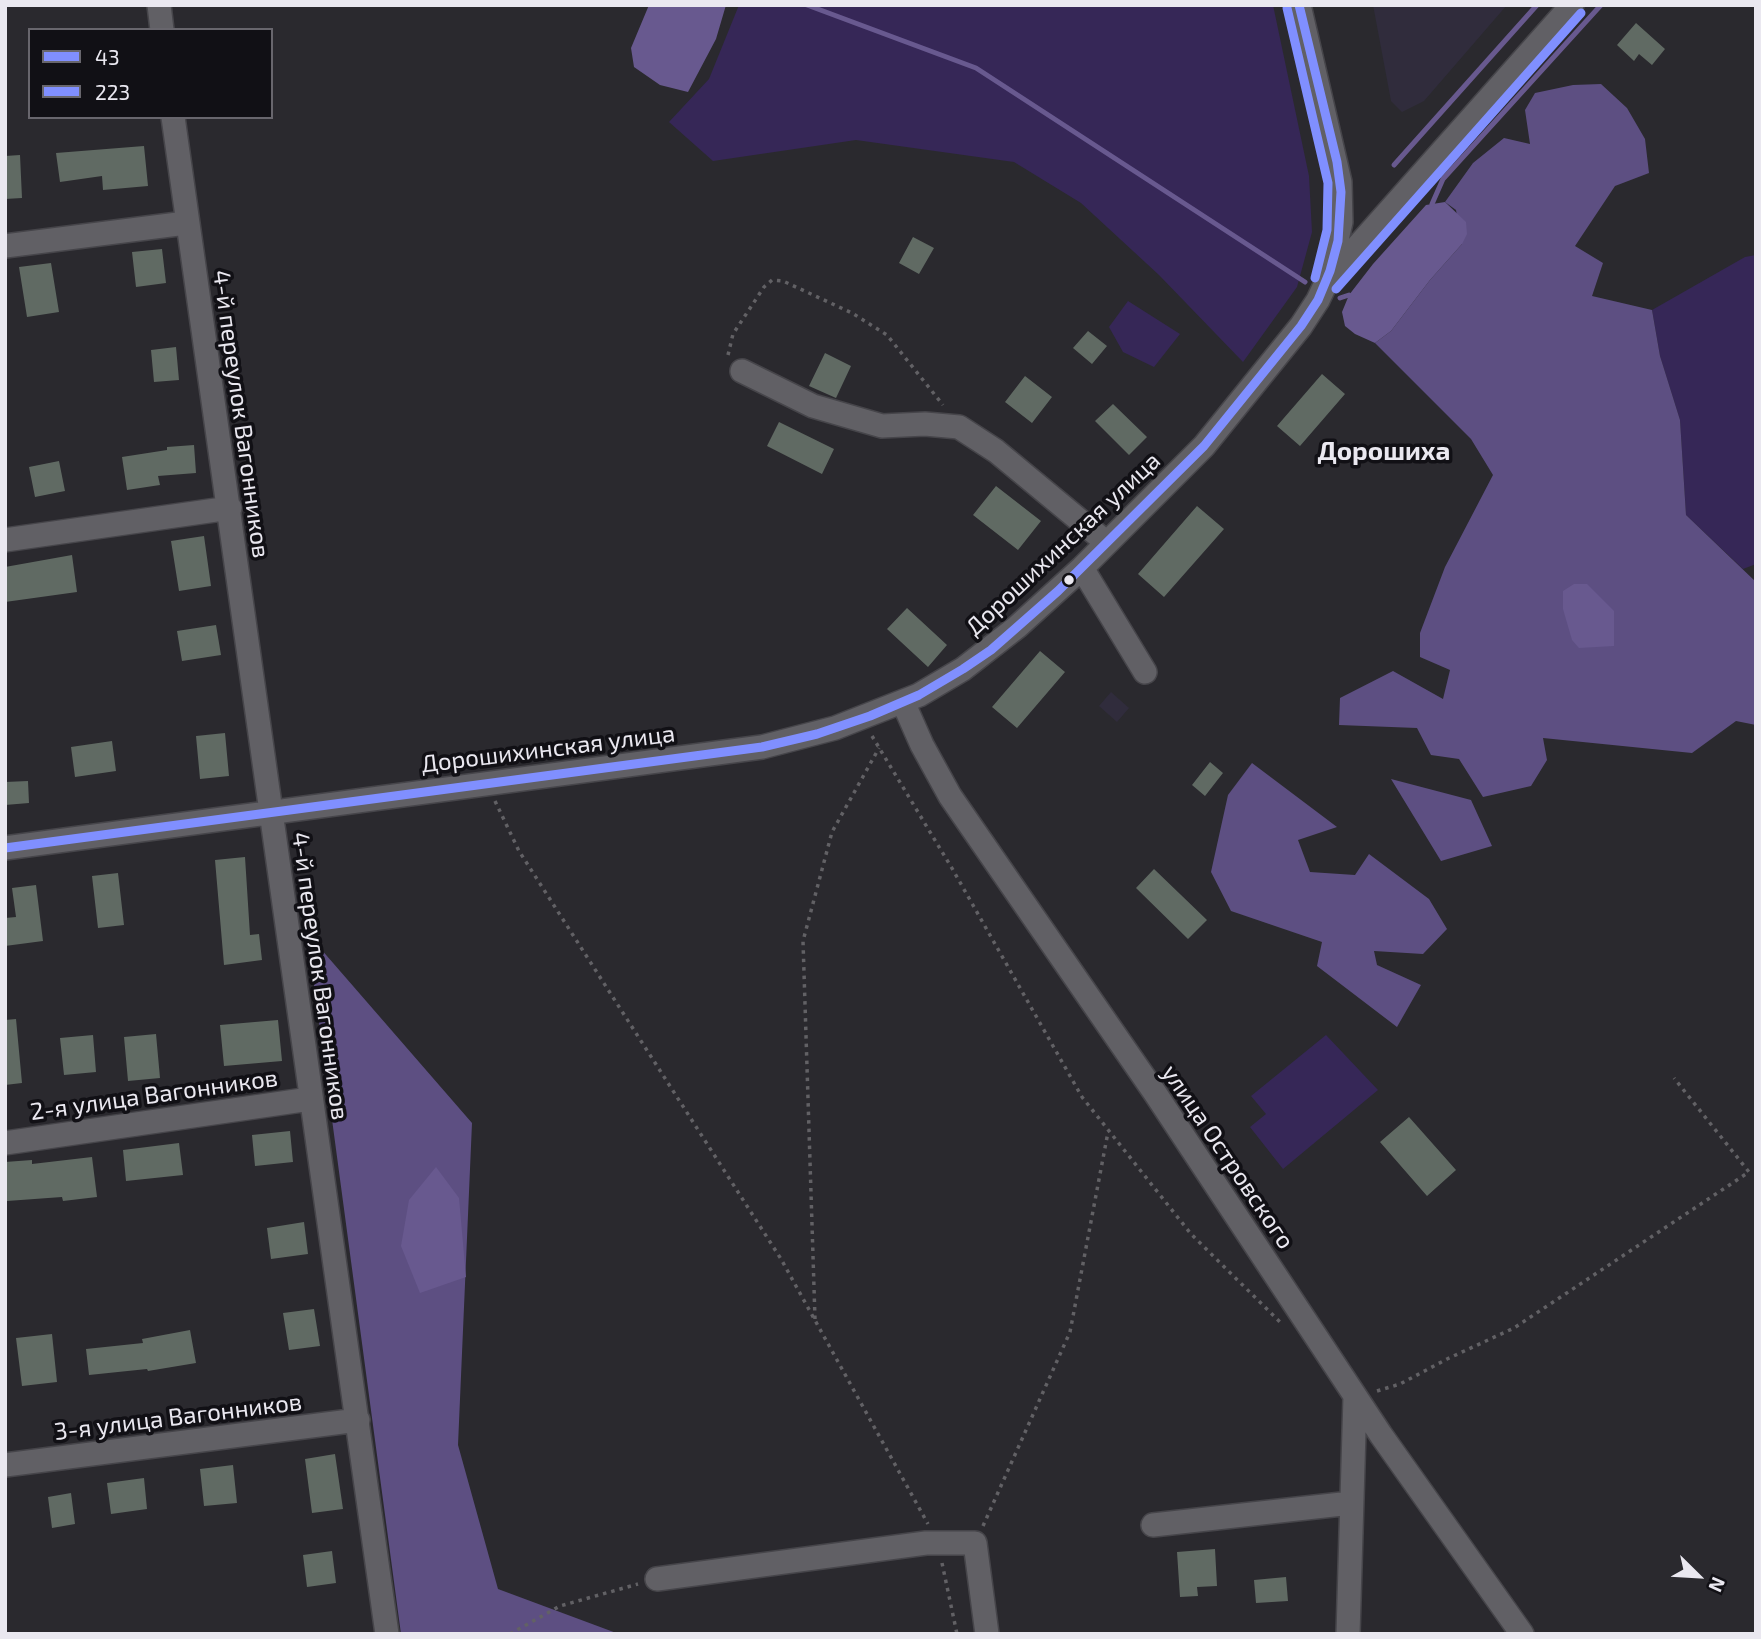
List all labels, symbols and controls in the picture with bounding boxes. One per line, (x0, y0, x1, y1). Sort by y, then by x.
legend (28, 28, 273, 119)
text: 43 (95, 44, 120, 69)
text: 223 (95, 79, 130, 104)
street label: 4-й переулок Вагонников (207, 268, 275, 560)
district label: Дорошиха (1318, 435, 1450, 467)
street label: Дорошихинская улица (960, 446, 1166, 642)
unlabelled marker (1062, 573, 1076, 587)
street label: Дорошихинская улица (419, 719, 677, 779)
street label: 4-й переулок Вагонников (286, 830, 354, 1122)
street label: улица Островского (1156, 1060, 1300, 1254)
street label: 2-я улица Вагонников (28, 1063, 280, 1127)
street label: 3-я улица Вагонников (52, 1388, 304, 1446)
north arrow (1663, 1541, 1733, 1611)
text: N (1704, 1574, 1731, 1596)

